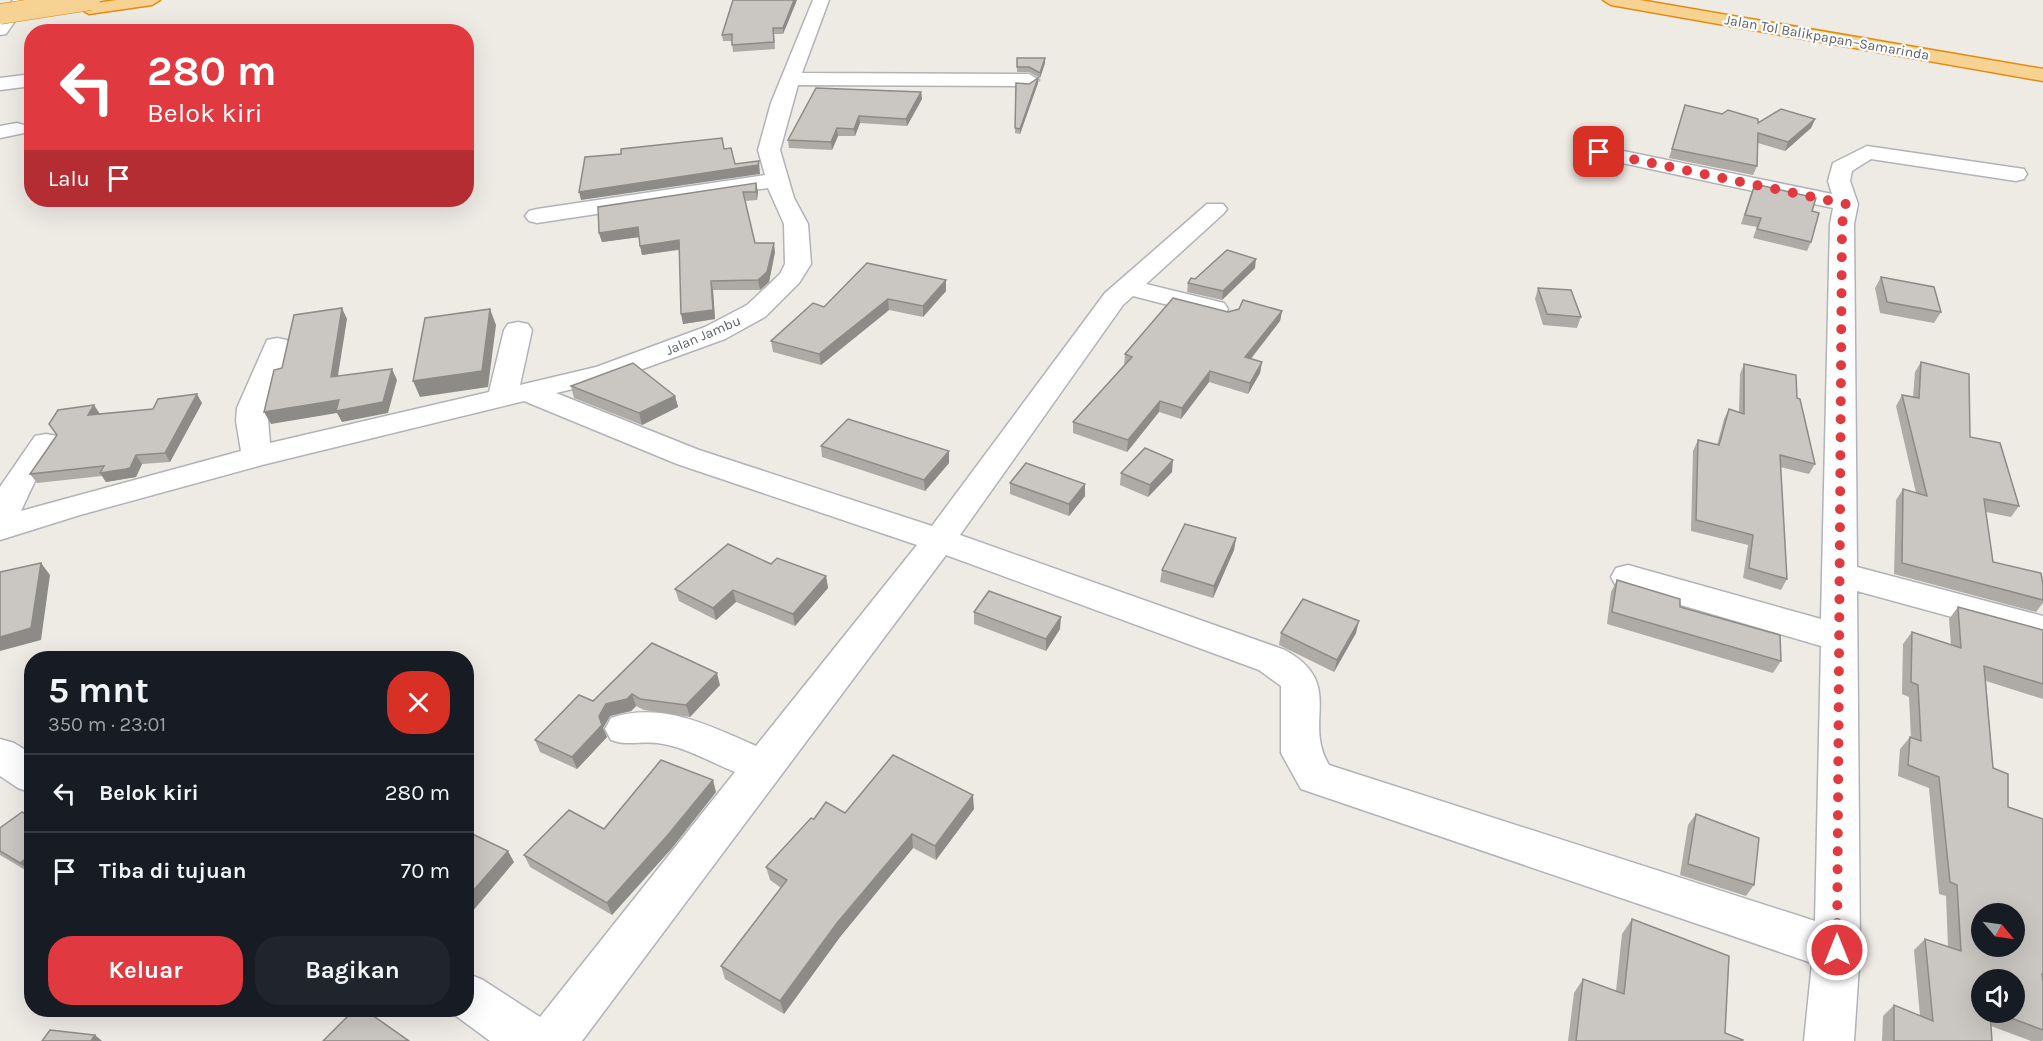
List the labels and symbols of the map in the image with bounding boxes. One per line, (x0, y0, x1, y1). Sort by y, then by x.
street label: Jalan Tol Balikpapan–Samarinda (1723, 11, 1931, 64)
pin (1573, 126, 1624, 177)
street label: Jalan Jambu (663, 312, 743, 359)
north arrow (1971, 903, 2025, 957)
position arrow (1805, 918, 1869, 982)

